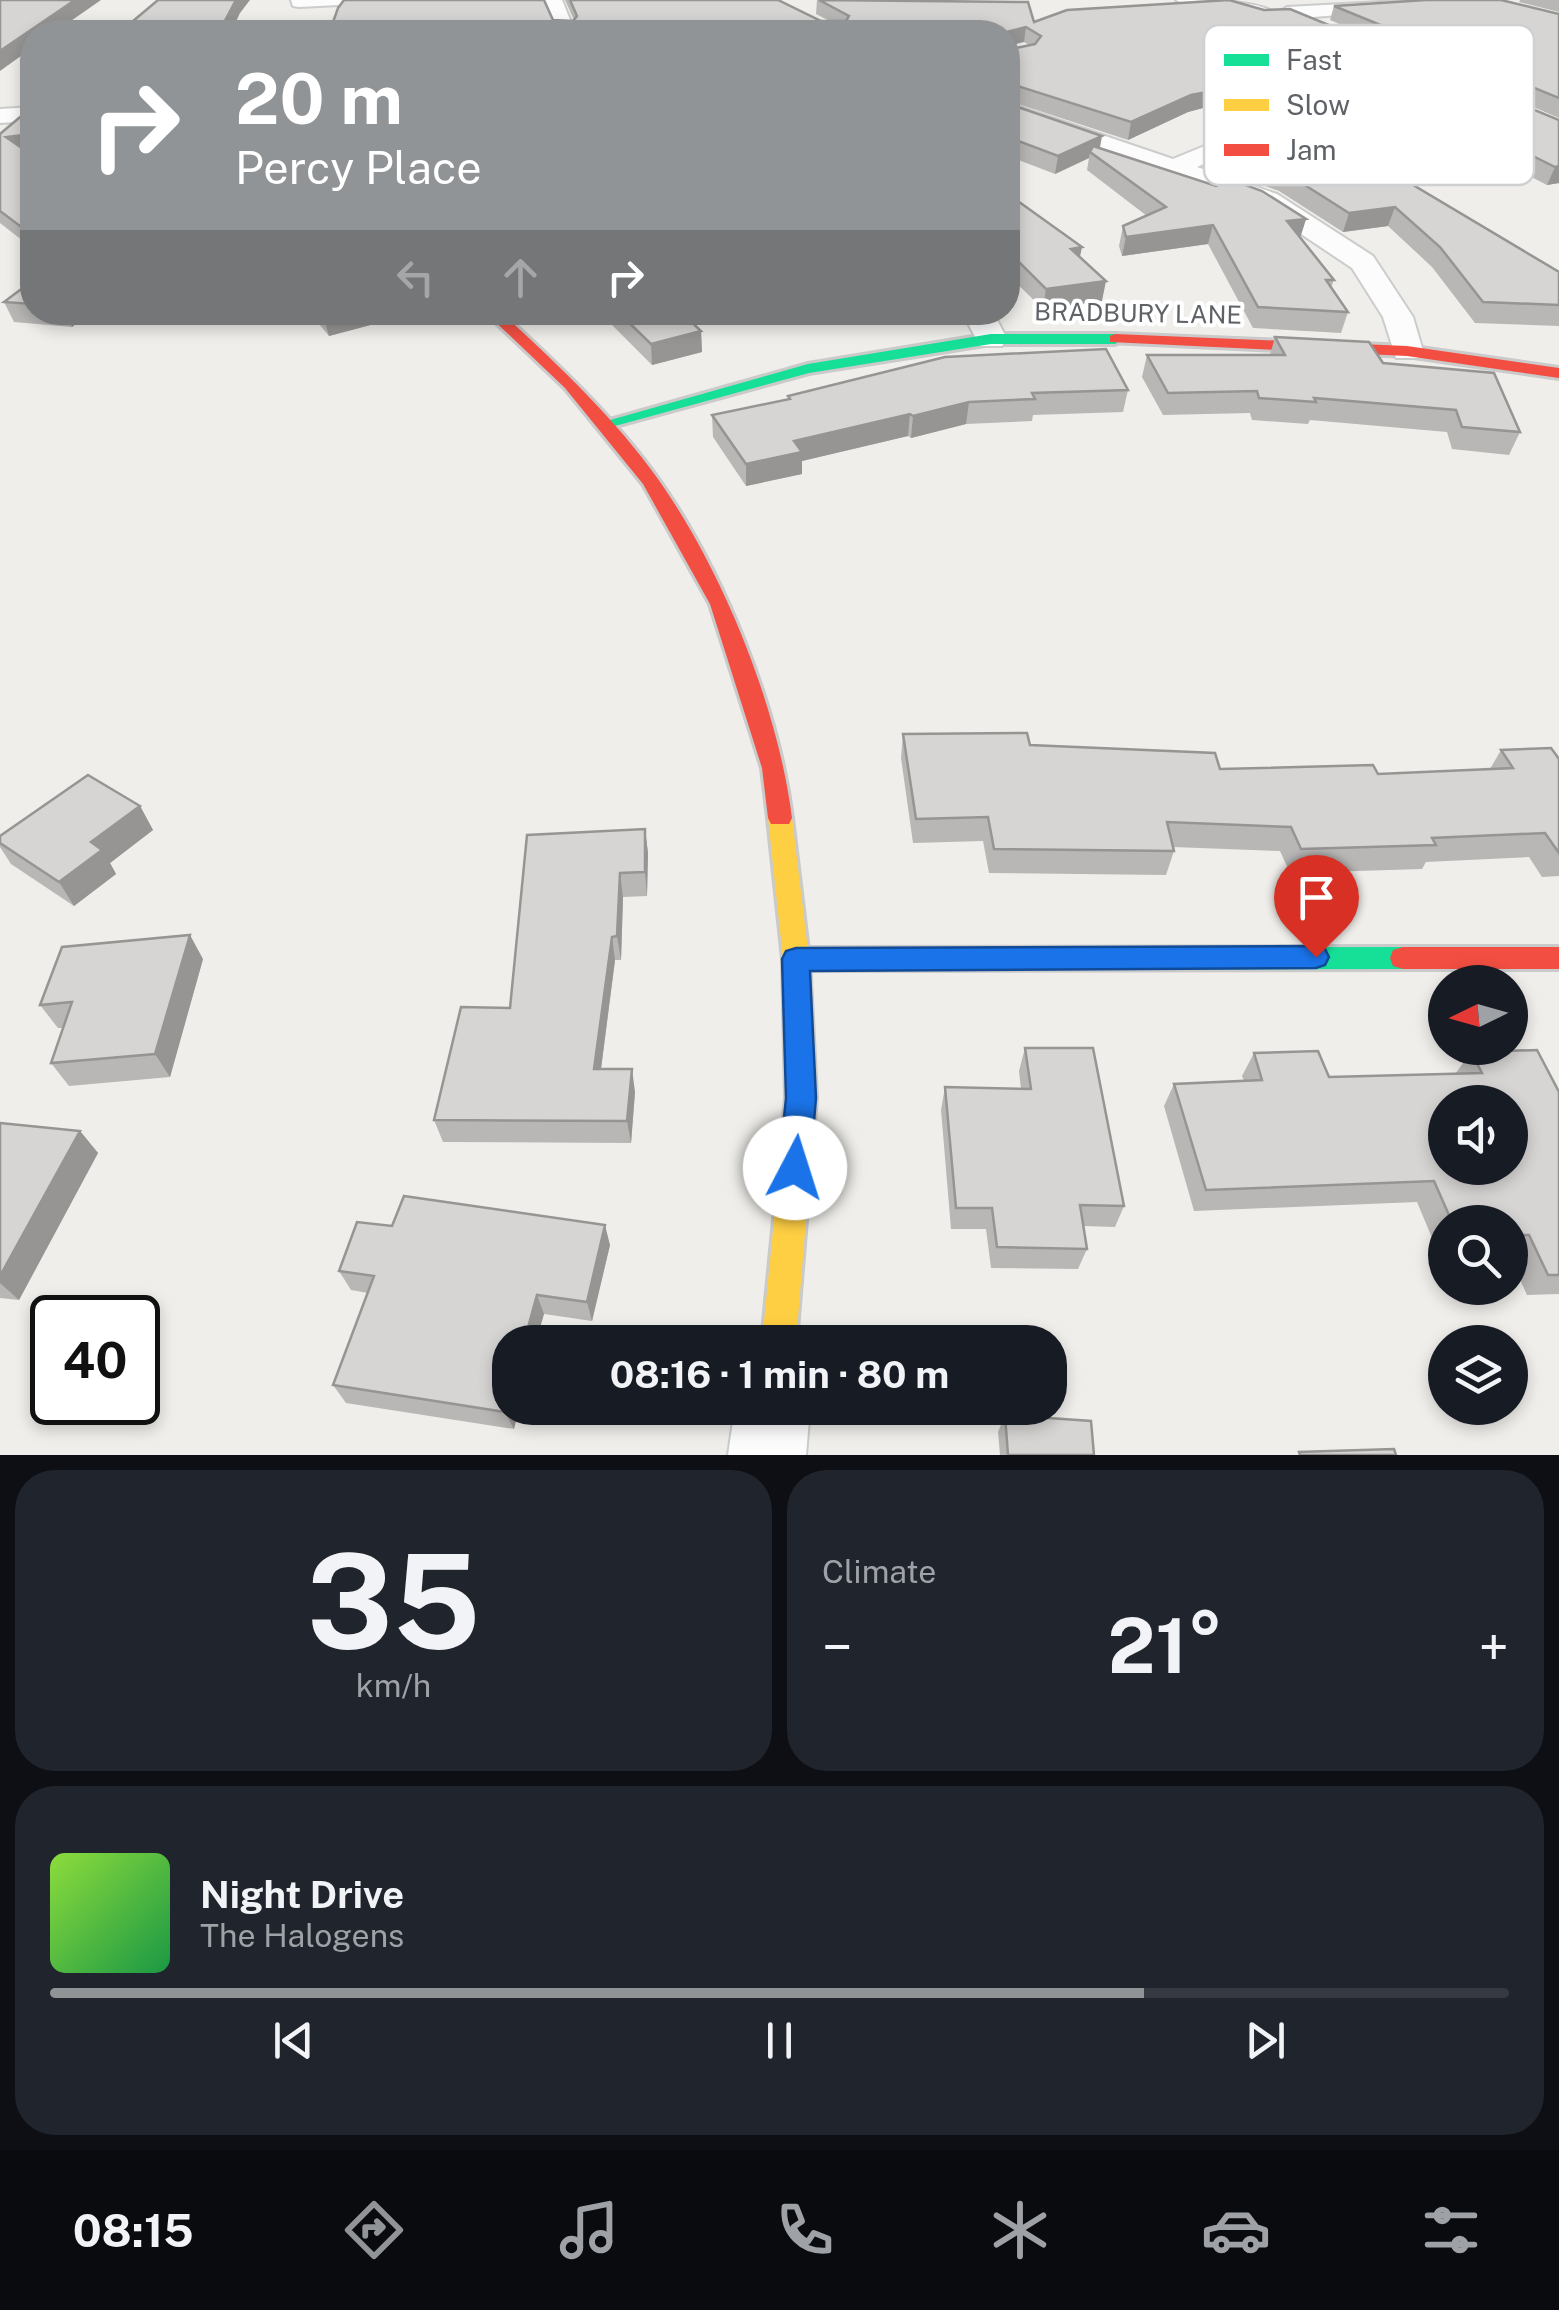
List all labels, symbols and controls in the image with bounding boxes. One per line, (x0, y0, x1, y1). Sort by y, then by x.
legend (1204, 25, 1534, 185)
text: Fast (1286, 43, 1342, 76)
text: 20 m (235, 57, 403, 140)
icon: right (70, 60, 200, 190)
text: Slow (1286, 88, 1350, 121)
text: Jam (1286, 133, 1337, 166)
text: Percy Place (235, 141, 482, 194)
icon: left (388, 250, 443, 305)
icon: ahead (493, 250, 548, 305)
icon: right (598, 250, 653, 305)
street label: BRADBURY LANE (1034, 296, 1242, 330)
pin (1274, 855, 1359, 958)
icon: arrive (1289, 870, 1344, 925)
north arrow (1428, 965, 1528, 1065)
map controls (1428, 965, 1528, 1425)
button: sound (1428, 1085, 1528, 1185)
position arrow (743, 1116, 847, 1220)
button: search (1428, 1205, 1528, 1305)
speed limit sign: 40 (30, 1295, 160, 1425)
button: layers (1428, 1325, 1528, 1425)
text: 08:16 · 1 min · 80 m (610, 1352, 949, 1397)
text: 35 (306, 1526, 481, 1678)
text: Climate (822, 1553, 936, 1590)
text: 21° (1108, 1602, 1223, 1690)
text: − (822, 1615, 853, 1679)
text: + (1479, 1615, 1509, 1679)
text: km/h (356, 1667, 431, 1704)
text: Night Drive (200, 1872, 404, 1917)
text: The Halogens (200, 1917, 404, 1954)
icon: previous (266, 2013, 321, 2068)
icon: pause (752, 2013, 807, 2068)
icon: next (1238, 2013, 1293, 2068)
icon: directions (339, 2195, 409, 2265)
icon: music (554, 2195, 624, 2265)
icon: phone (770, 2195, 840, 2265)
icon: climate (985, 2195, 1055, 2265)
icon: car (1201, 2195, 1271, 2265)
icon: filters (1416, 2195, 1486, 2265)
text: 08:15 (73, 2204, 194, 2257)

